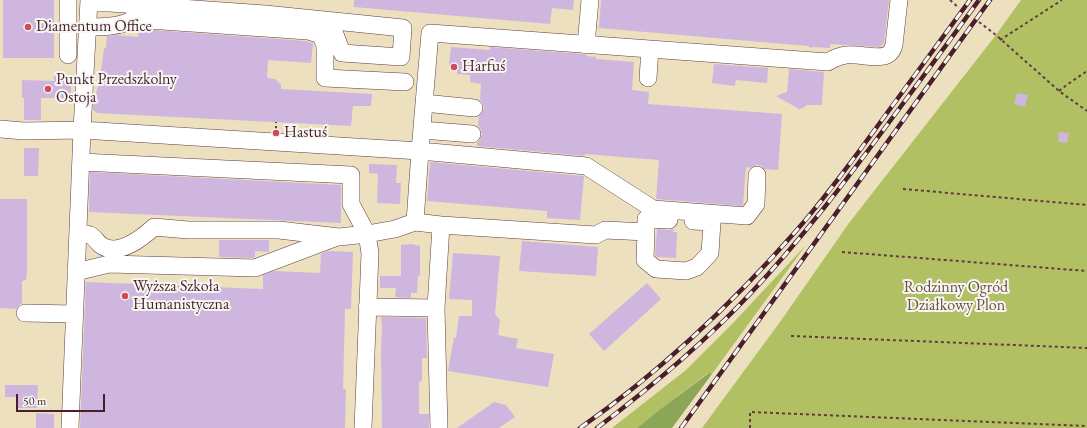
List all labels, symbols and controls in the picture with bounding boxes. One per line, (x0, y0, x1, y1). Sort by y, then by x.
place label: Diamentum Office (36, 17, 152, 37)
marker: Diamentum Office (23, 22, 33, 32)
place label: Harfuś (462, 57, 505, 77)
marker: Harfuś (449, 62, 459, 72)
place label: Punkt Przedszkolny Ostoja (56, 70, 177, 108)
marker: Punkt Przedszkolny Ostoja (43, 84, 53, 94)
place label: Hastuś (284, 123, 327, 143)
marker: Hastuś (271, 128, 281, 138)
place label: Wyższa Szkoła Humanistyczna (133, 277, 229, 315)
park label: Rodzinny Ogród Działkowy Plon (904, 278, 1008, 316)
marker: Wyższa Szkoła Humanistyczna (120, 291, 130, 301)
scale bar (18, 386, 107, 412)
text: 50 m (23, 393, 46, 409)

